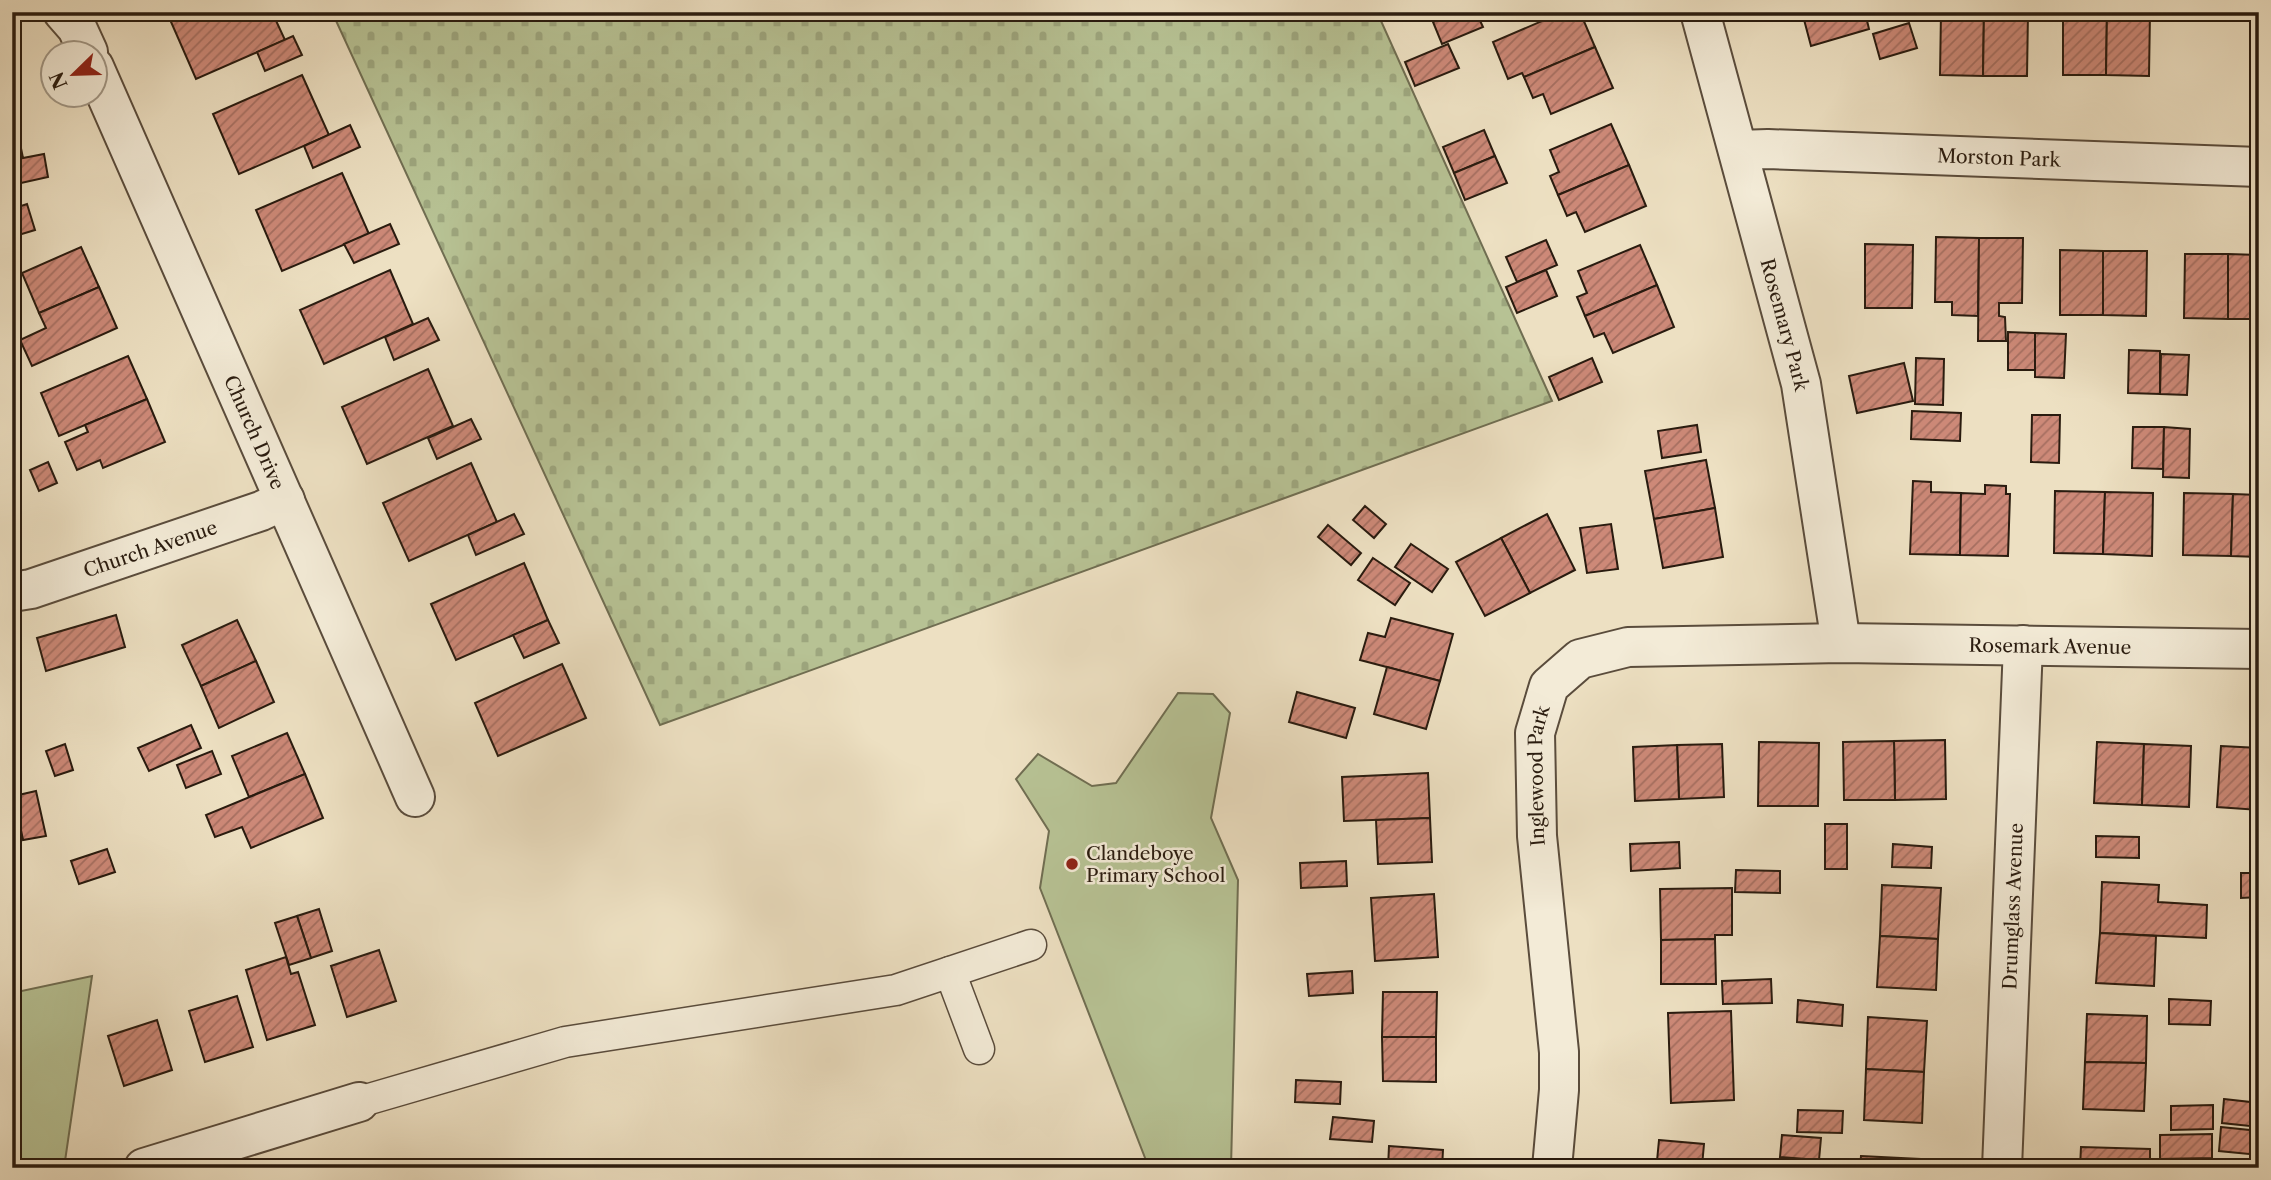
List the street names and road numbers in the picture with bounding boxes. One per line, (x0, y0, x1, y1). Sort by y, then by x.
street label: Morston Park (1937, 144, 2062, 171)
street label: Rosemary Park (1756, 256, 1814, 393)
street label: Church Drive (219, 372, 290, 493)
street label: Church Avenue (80, 515, 220, 582)
street label: Rosemark Avenue (1968, 633, 2131, 659)
street label: Inglewood Park (1524, 702, 1554, 847)
street label: Drumglass Avenue (1998, 822, 2027, 990)

